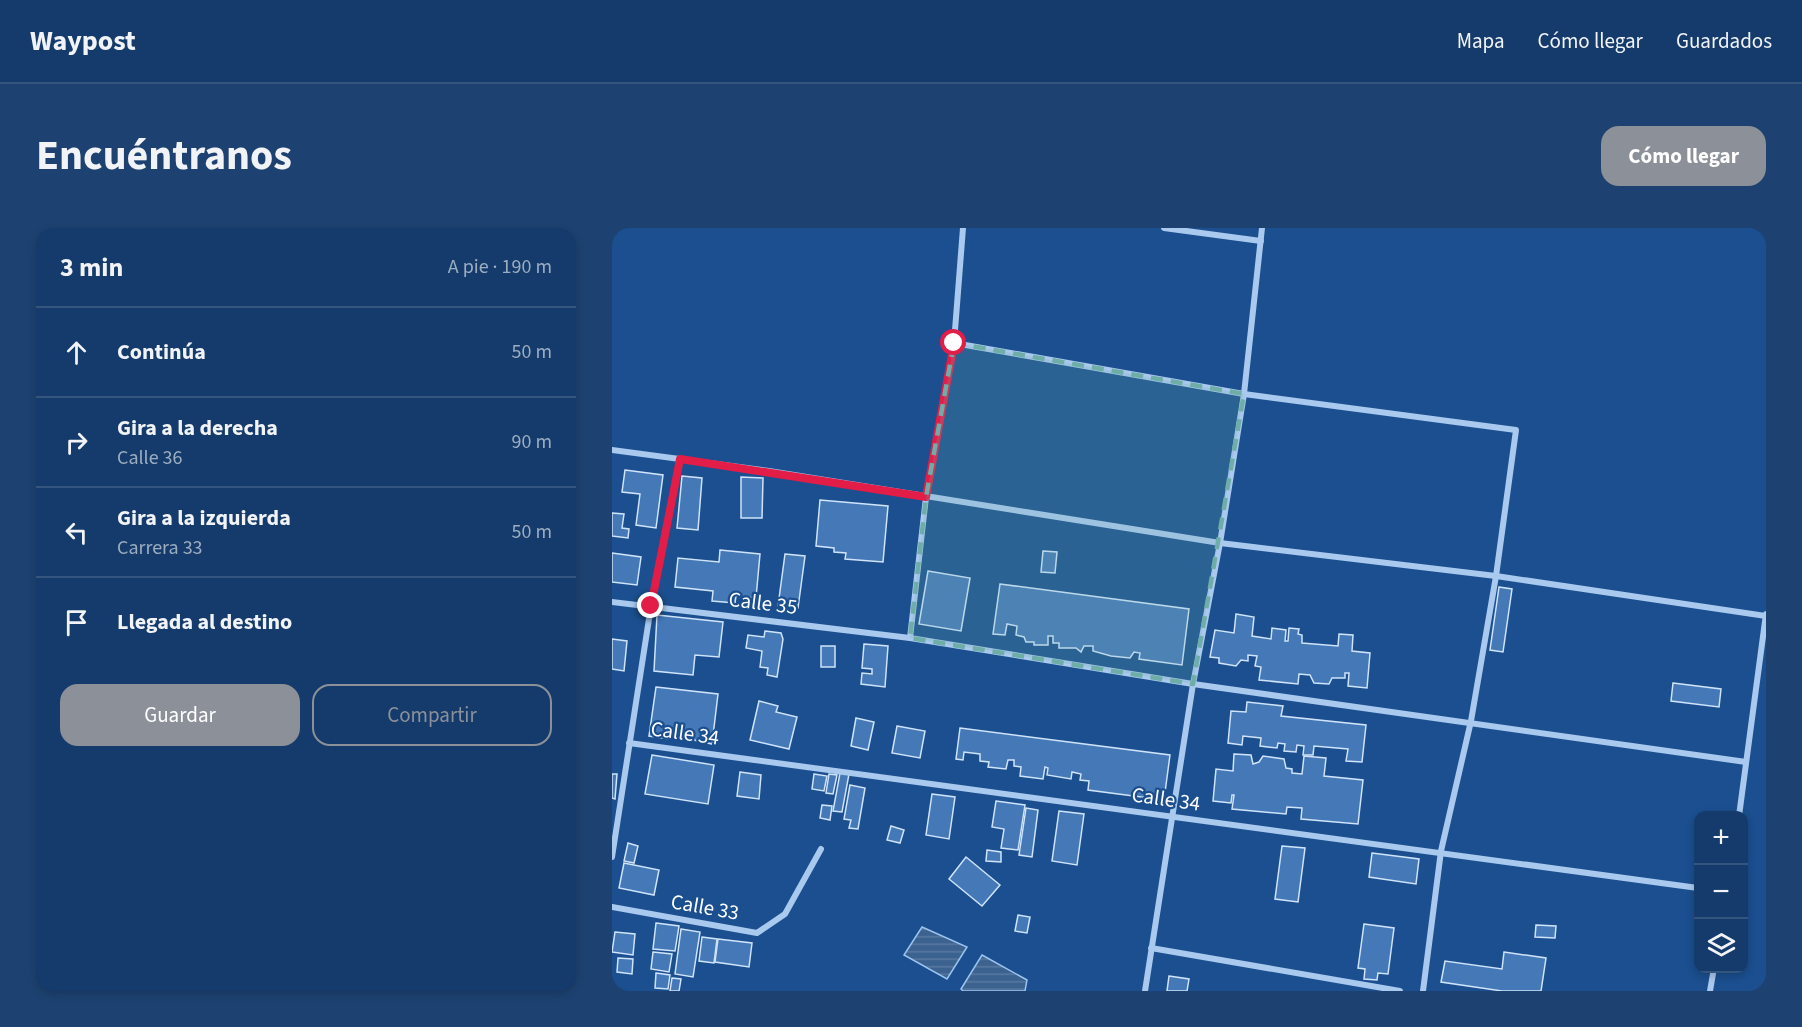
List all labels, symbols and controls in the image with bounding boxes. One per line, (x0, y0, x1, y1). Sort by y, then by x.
text: Waypost (30, 21, 136, 61)
text: Mapa (1457, 26, 1505, 56)
text: Cómo llegar (1538, 26, 1643, 56)
text: Guardados (1676, 26, 1772, 56)
text: Encuéntranos (36, 126, 292, 186)
button: Cómo llegar (1601, 126, 1766, 186)
text: 3 min (60, 249, 123, 286)
text: A pie · 190 m (448, 253, 552, 281)
route start (940, 329, 966, 355)
icon: ahead (60, 336, 93, 369)
text: Continúa (117, 336, 206, 368)
text: 50 m (512, 338, 552, 366)
text: Gira a la derecha (117, 412, 278, 444)
icon: right (60, 426, 93, 459)
text: 90 m (512, 428, 552, 456)
text: Calle 36 (117, 444, 183, 472)
text: Gira a la izquierda (117, 502, 291, 534)
icon: left (60, 516, 93, 549)
text: 50 m (512, 518, 552, 546)
text: Carrera 33 (117, 534, 203, 562)
street label: Calle 35 (727, 584, 799, 622)
route end (637, 592, 663, 618)
icon: arrive (60, 606, 93, 639)
text: Llegada al destino (117, 606, 292, 638)
button: Guardar (60, 684, 300, 746)
button: Compartir (312, 684, 552, 746)
street label: Calle 34 (649, 713, 721, 753)
street label: Calle 34 (1130, 779, 1202, 819)
map controls (1694, 811, 1748, 973)
button: + (1694, 811, 1748, 865)
button: − (1694, 865, 1748, 919)
street label: Calle 33 (669, 886, 741, 928)
button: layers (1694, 919, 1748, 973)

